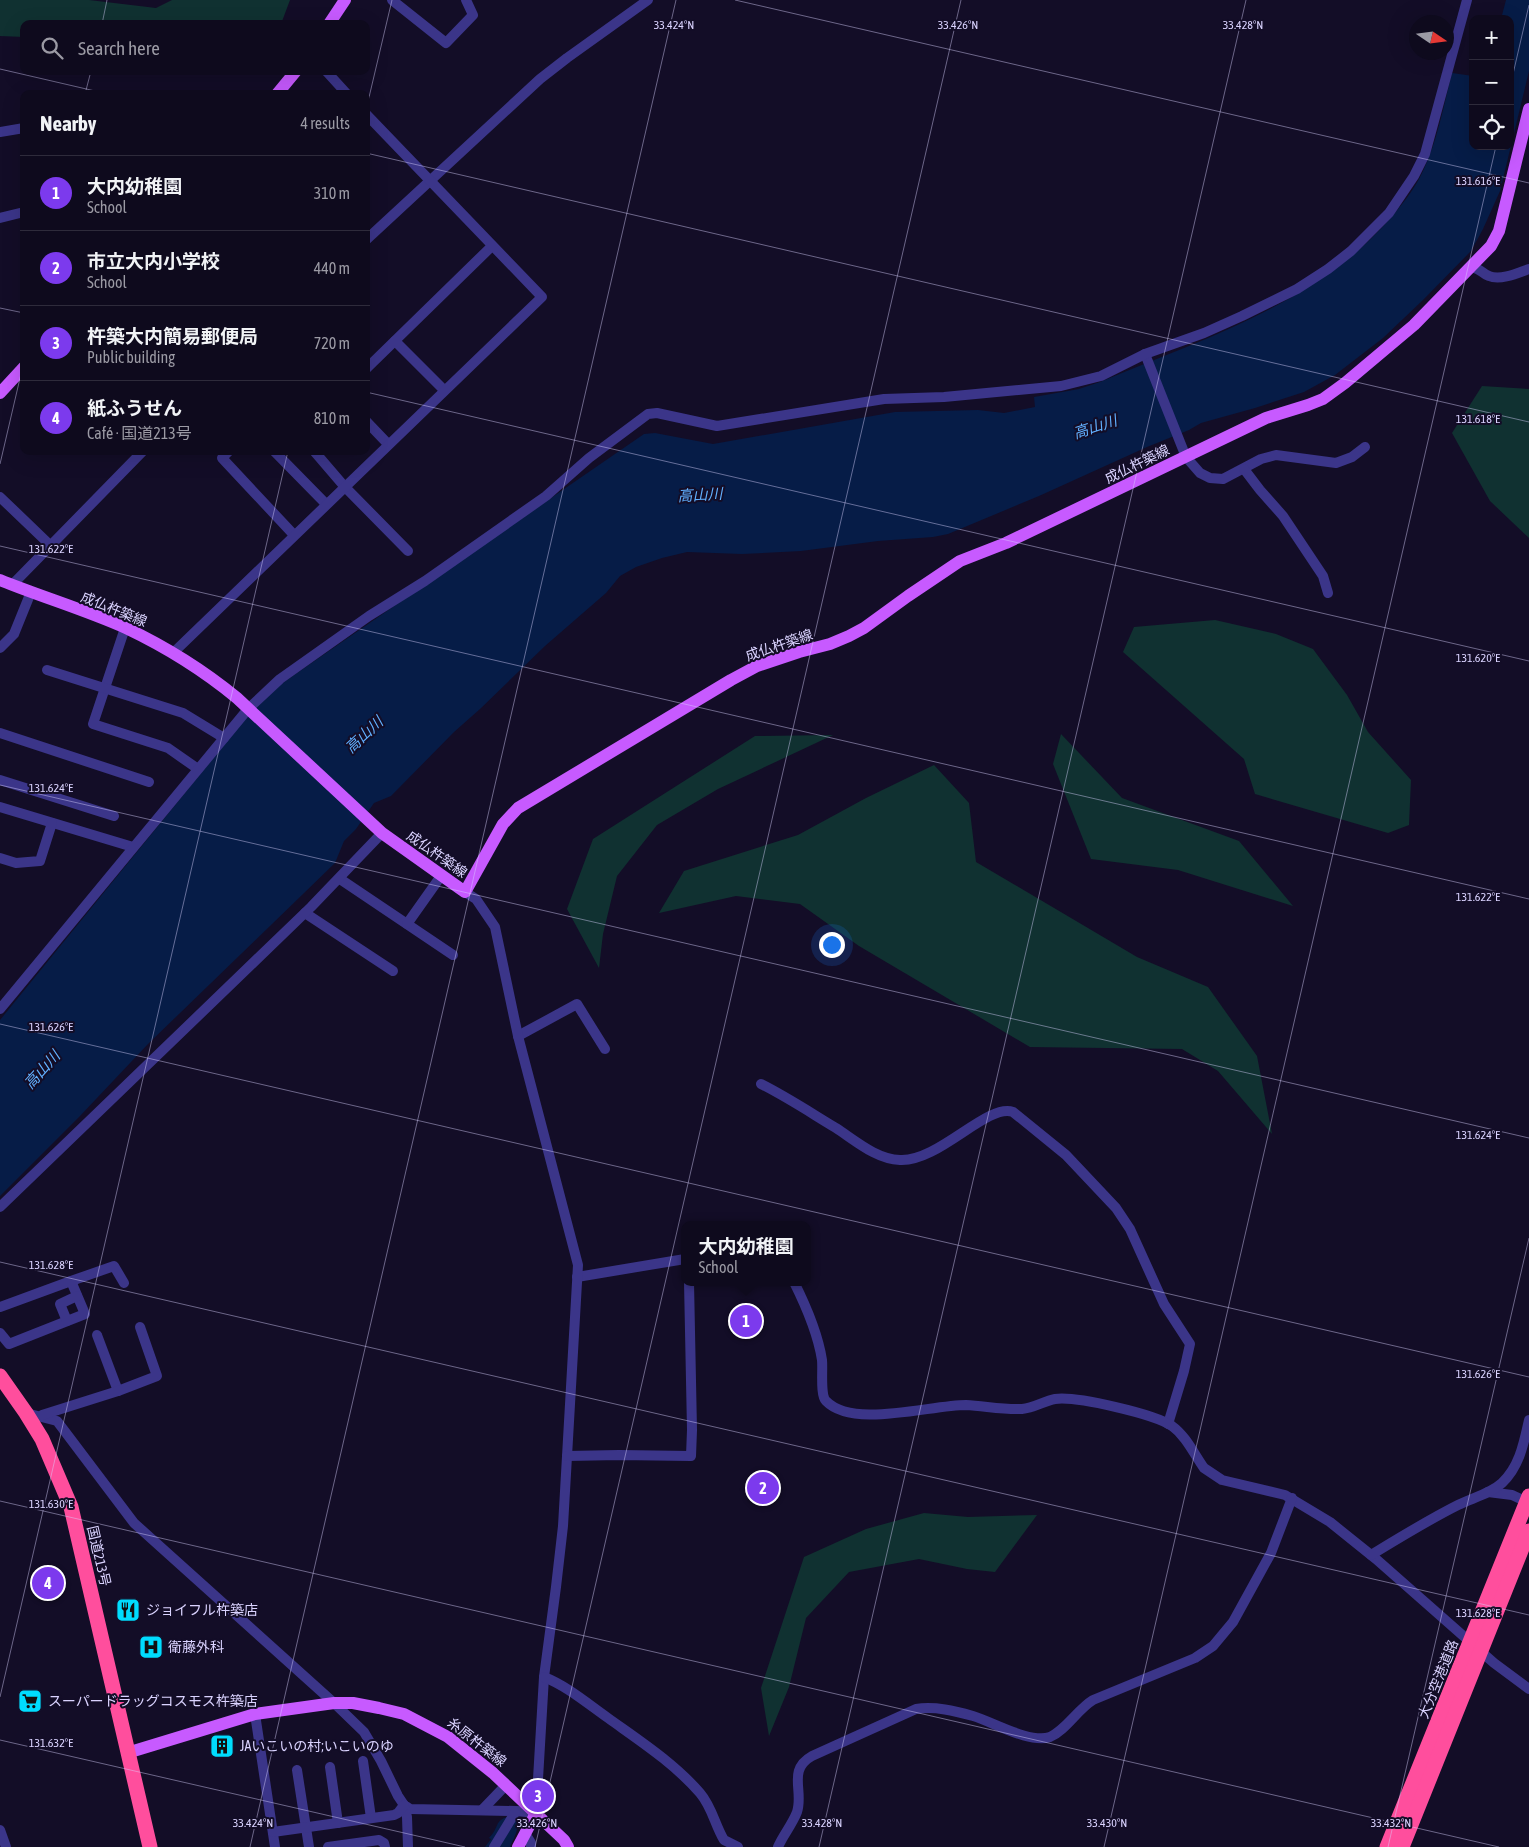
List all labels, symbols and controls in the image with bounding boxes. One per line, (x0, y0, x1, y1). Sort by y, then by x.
north arrow (1409, 15, 1454, 60)
map controls (1469, 15, 1514, 150)
button: + (1469, 15, 1514, 60)
text: 33.424°N (654, 18, 694, 32)
text: 33.426°N (938, 18, 978, 32)
text: 33.428°N (1223, 18, 1263, 32)
search box (20, 20, 370, 75)
icon: search (38, 34, 66, 62)
text: Search here (78, 37, 160, 59)
button: − (1469, 60, 1514, 105)
button: locate (1469, 105, 1514, 150)
text: Nearby (40, 111, 96, 135)
text: 4 results (300, 114, 350, 132)
text: 131.616°E (1456, 174, 1500, 188)
text: 大内幼稚園 (87, 175, 182, 197)
text: 1 (52, 184, 60, 202)
text: 310 m (314, 184, 350, 202)
text: School (87, 198, 127, 216)
text: 市立大内小学校 (87, 250, 220, 272)
text: 2 (52, 259, 60, 277)
text: 440 m (314, 259, 350, 277)
text: School (87, 273, 127, 291)
text: 杵築大内簡易郵便局 (87, 325, 258, 347)
text: 3 (52, 334, 60, 352)
text: 720 m (314, 334, 350, 352)
text: Public building (87, 348, 175, 366)
text: 紙ふうせん (87, 397, 182, 419)
text: 4 (52, 409, 60, 427)
text: 810 m (314, 409, 350, 427)
water label: 高山川 (1071, 411, 1121, 442)
text: 131.618°E (1456, 412, 1500, 426)
text: Café · 国道213号 (87, 424, 192, 442)
street label: 成仏杵築線 (1102, 441, 1172, 487)
water label: 高山川 (677, 485, 725, 504)
text: 131.622°E (29, 542, 73, 556)
street label: 成仏杵築線 (79, 588, 149, 630)
street label: 成仏杵築線 (743, 626, 815, 664)
text: 131.620°E (1456, 651, 1500, 665)
water label: 高山川 (341, 712, 387, 756)
text: 131.624°E (29, 781, 73, 795)
street label: 成仏杵築線 (404, 827, 470, 881)
text: 131.622°E (1456, 890, 1500, 904)
your location (819, 932, 845, 958)
text: 131.626°E (29, 1020, 73, 1034)
water label: 高山川 (20, 1046, 64, 1092)
text: 131.624°E (1456, 1128, 1500, 1142)
popup (681, 1221, 811, 1286)
text: 大内幼稚園 (698, 1235, 794, 1257)
text: 131.628°E (29, 1258, 73, 1272)
text: School (698, 1258, 738, 1276)
pin: 1 (730, 1302, 762, 1340)
text: 131.626°E (1456, 1367, 1500, 1381)
pin: 2 (747, 1469, 779, 1507)
text: 131.630°E (29, 1497, 73, 1511)
street label: 国道213号 (84, 1524, 114, 1588)
pin: 4 (32, 1564, 64, 1602)
restaurant icon: ジョイフル杵築店 (115, 1597, 141, 1623)
place label: ジョイフル杵築店 (146, 1602, 258, 1618)
text: 131.628°E (1456, 1606, 1500, 1620)
hospital icon: 衛藤外科 (138, 1634, 164, 1660)
street label: 大分空港道路 (1415, 1637, 1461, 1721)
place label: 衛藤外科 (168, 1639, 224, 1655)
supermarket icon: スーパードラッグコスモス杵築店 (17, 1688, 43, 1714)
place label: スーパードラッグコスモス杵築店 (48, 1693, 258, 1709)
street label: 糸原杵築線 (444, 1714, 510, 1770)
building icon: JAいこいの村;いこいのゆ (209, 1733, 235, 1759)
text: 131.632°E (29, 1736, 73, 1750)
place label: JAいこいの村;いこいのゆ (240, 1738, 394, 1754)
pin: 3 (522, 1777, 554, 1815)
text: 33.424°N (233, 1816, 273, 1830)
text: 33.426°N (517, 1816, 557, 1830)
text: 33.428°N (802, 1816, 842, 1830)
text: 33.430°N (1087, 1816, 1127, 1830)
text: 33.432°N (1371, 1816, 1411, 1830)

